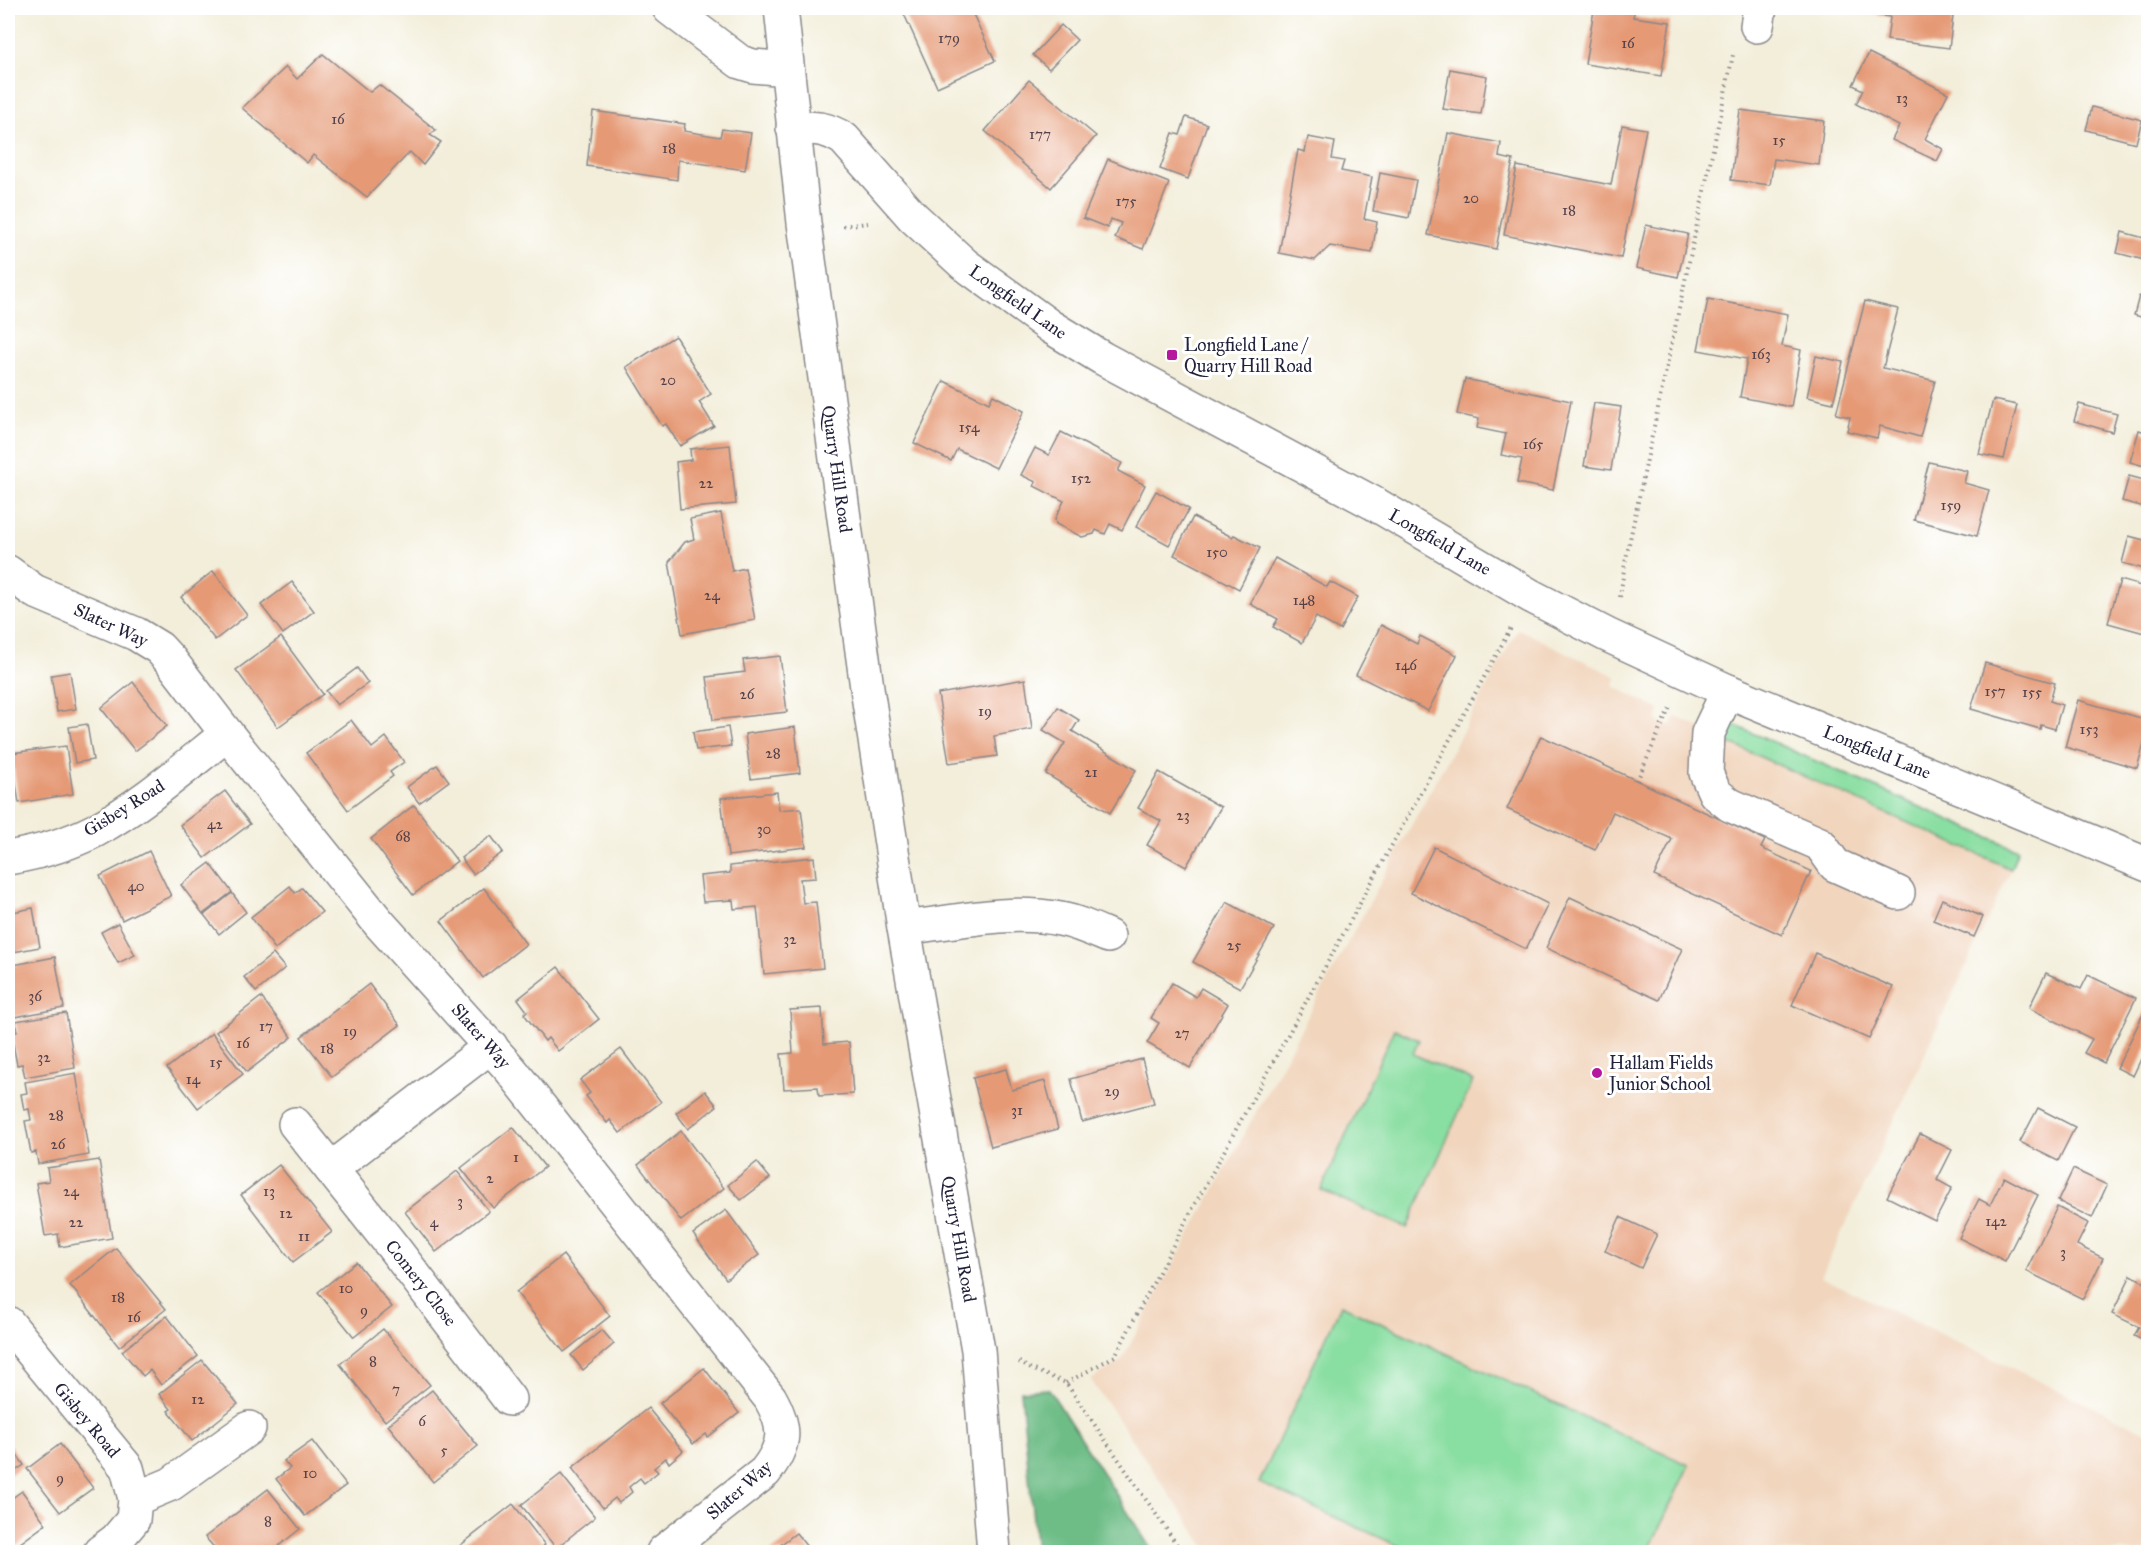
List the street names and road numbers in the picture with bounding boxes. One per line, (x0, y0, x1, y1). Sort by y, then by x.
street label: Longfield Lane (964, 260, 1071, 345)
street label: Quarry Hill Road (817, 404, 857, 534)
street label: Longfield Lane (1384, 504, 1495, 581)
street label: Slater Way (70, 598, 152, 652)
street label: Longfield Lane (1819, 720, 1934, 785)
street label: Gisbey Road (79, 774, 169, 842)
street label: Slater Way (447, 999, 516, 1074)
street label: Quarry Hill Road (937, 1174, 981, 1304)
street label: Comery Close (381, 1235, 461, 1331)
street label: Gisbey Road (49, 1378, 125, 1462)
street label: Slater Way (702, 1455, 777, 1524)

